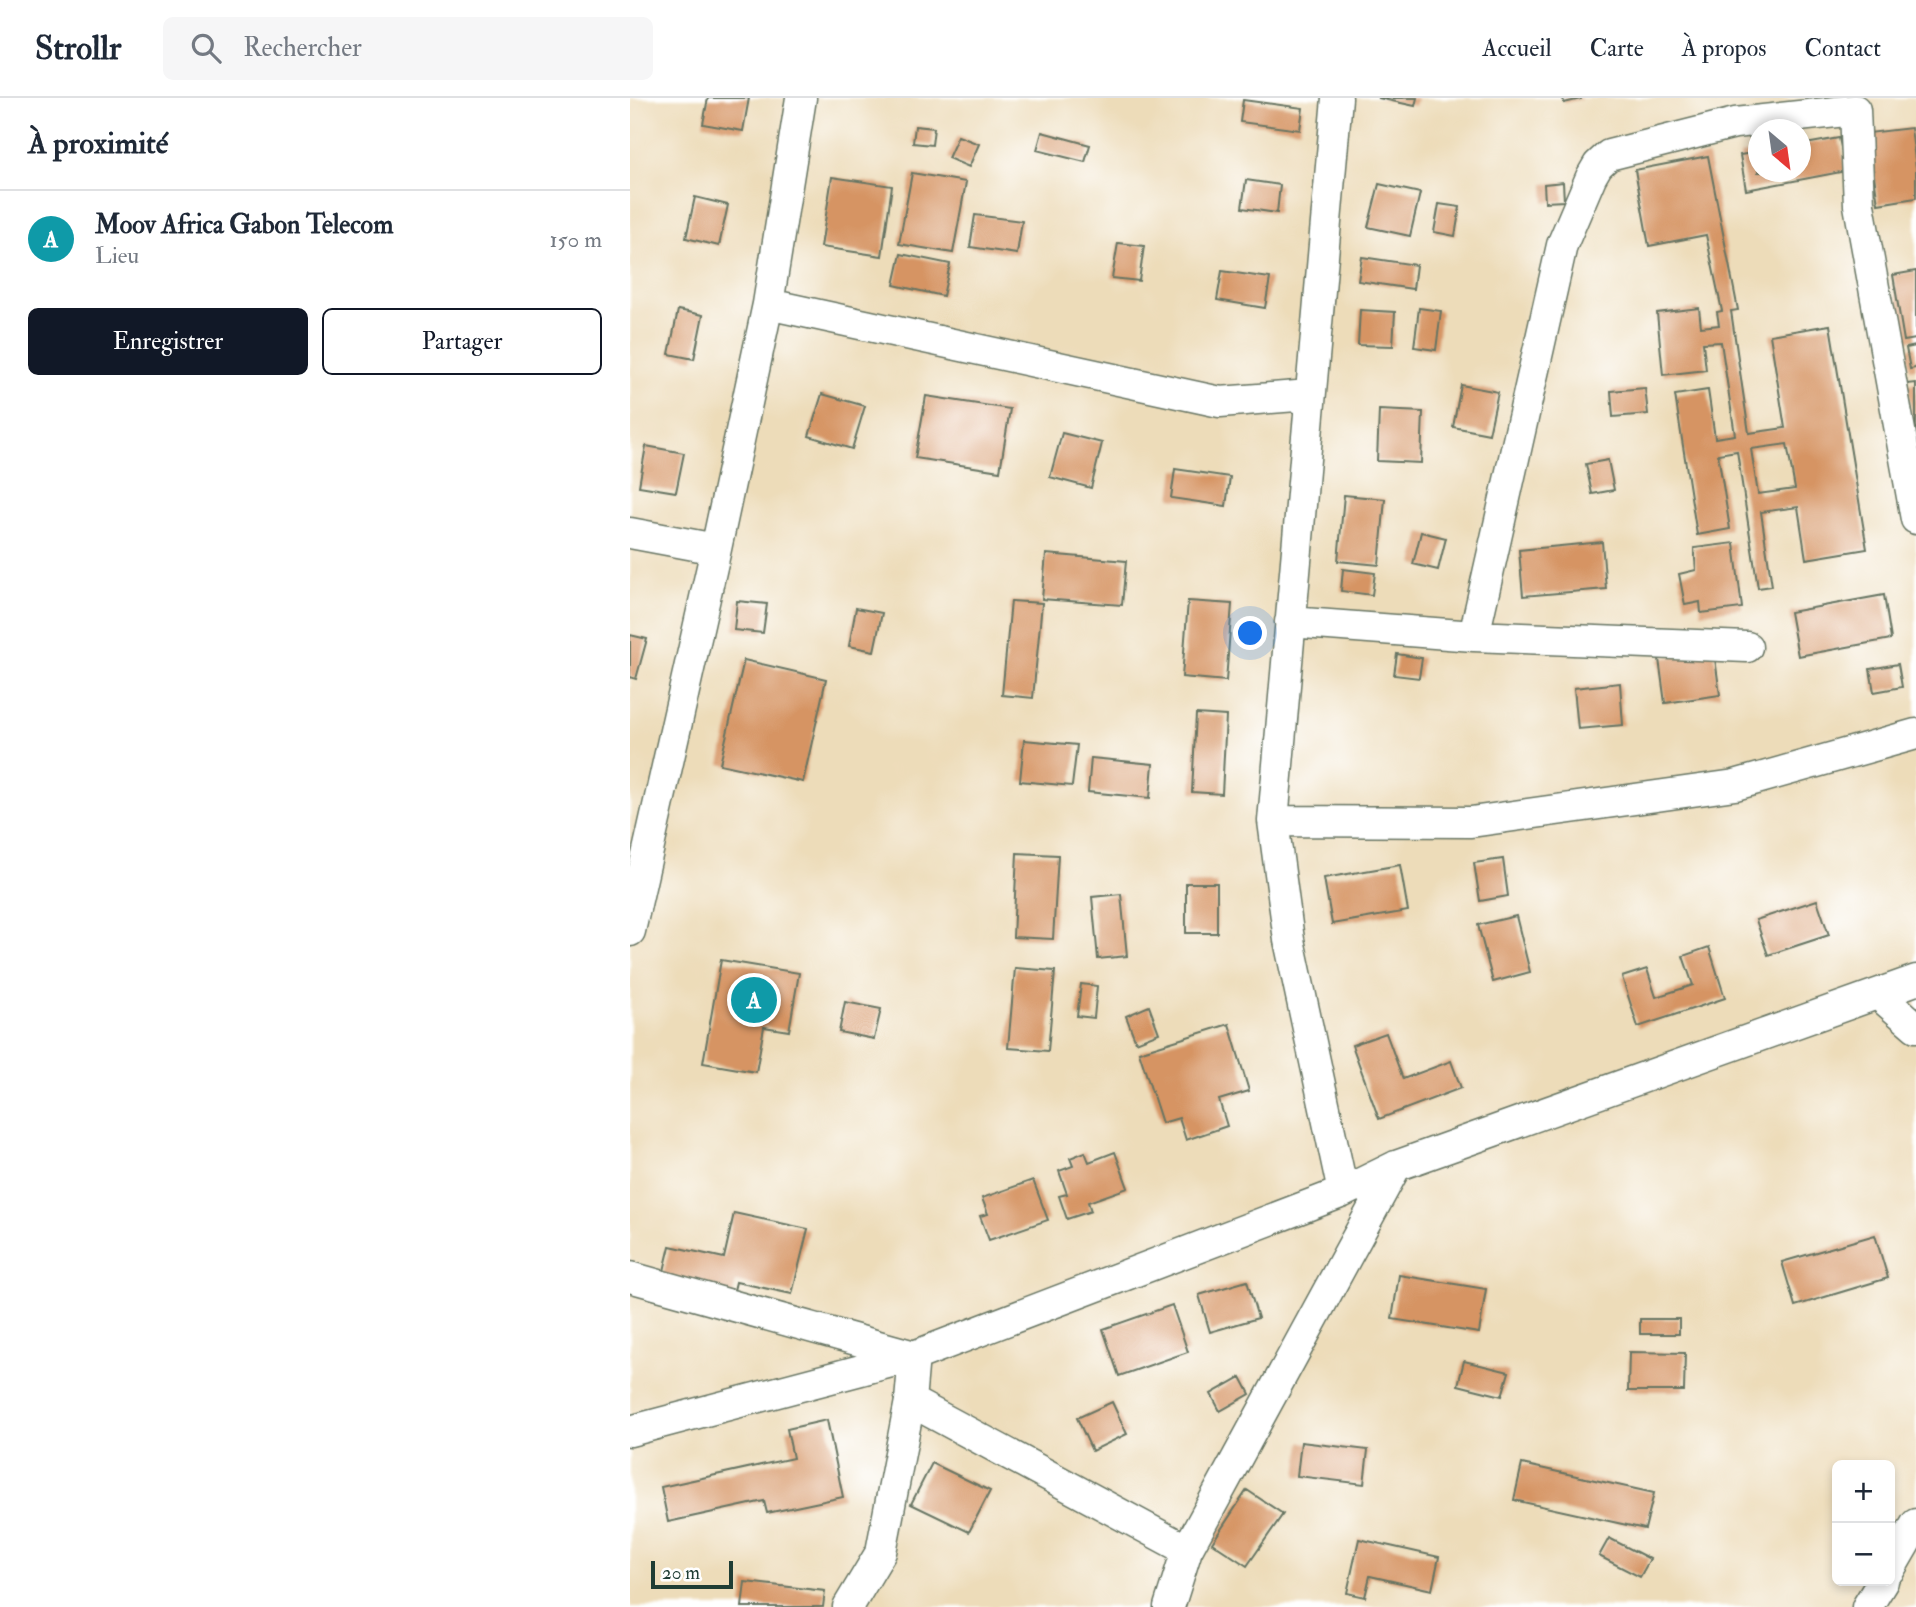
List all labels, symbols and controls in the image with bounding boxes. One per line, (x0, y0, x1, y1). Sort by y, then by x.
search box (163, 17, 653, 80)
text: Strollr (35, 28, 121, 69)
icon: search (187, 29, 225, 67)
text: Rechercher (243, 32, 362, 64)
text: Accueil (1482, 33, 1552, 64)
text: Carte (1590, 33, 1644, 64)
text: À propos (1682, 33, 1767, 64)
text: Contact (1805, 33, 1881, 64)
north arrow (1748, 119, 1811, 182)
text: À proximité (28, 125, 168, 162)
text: Moov Africa Gabon Telecom (95, 209, 393, 241)
text: A (44, 225, 58, 254)
text: 150 m (549, 225, 602, 254)
text: Lieu (95, 241, 139, 270)
button: Enregistrer (28, 308, 308, 375)
button: Partager (322, 308, 602, 375)
your location (1233, 616, 1267, 650)
pin: A (731, 974, 777, 1026)
map controls (1832, 1460, 1895, 1586)
button: + (1832, 1460, 1895, 1523)
button: − (1832, 1523, 1895, 1586)
scale bar (651, 1558, 733, 1590)
text: 20 m (662, 1561, 700, 1585)

